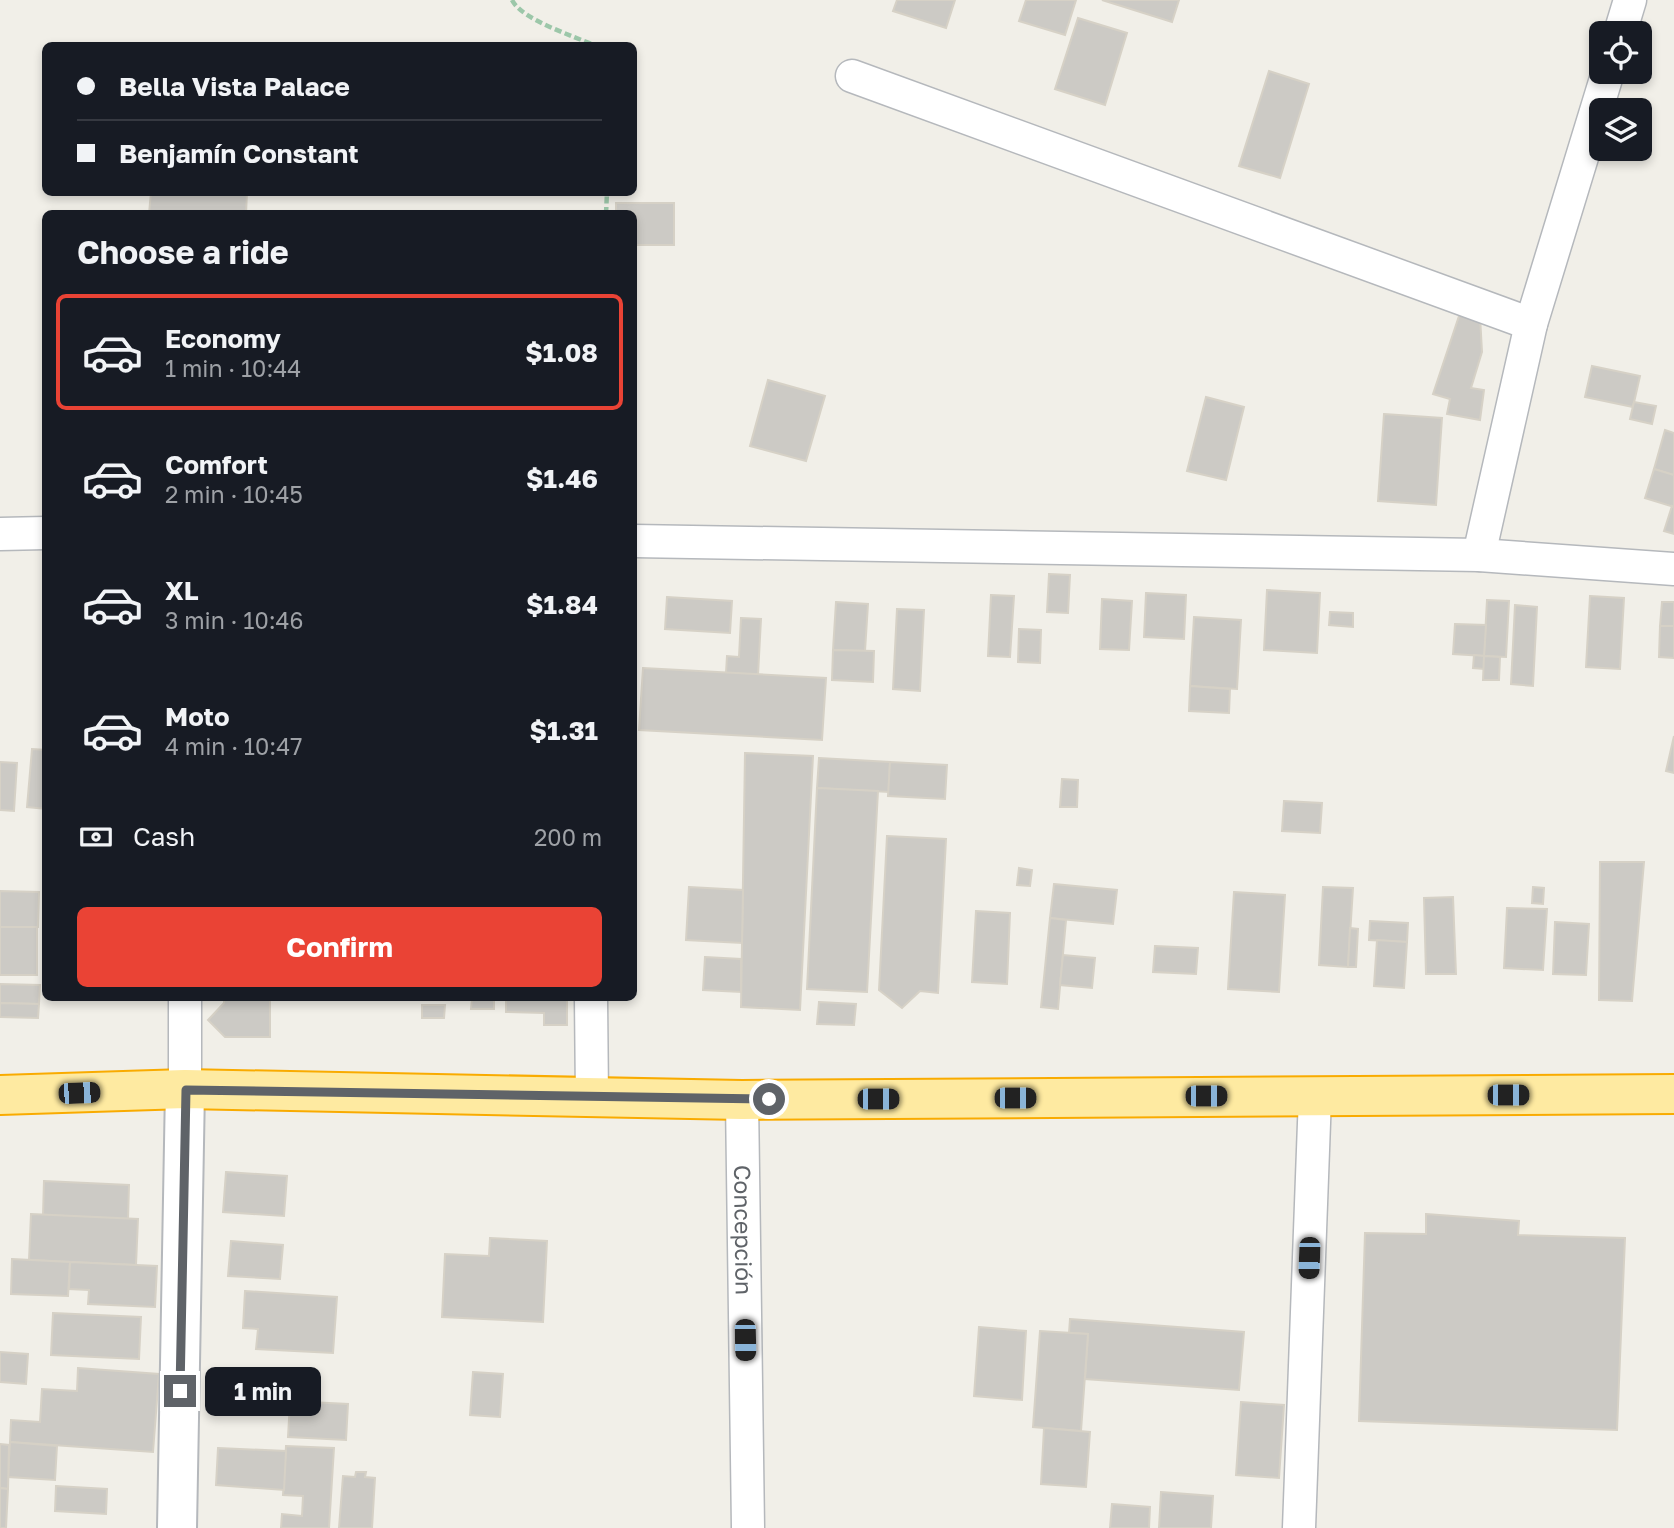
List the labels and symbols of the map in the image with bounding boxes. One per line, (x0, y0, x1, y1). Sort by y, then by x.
car (58, 1082, 101, 1104)
route start (753, 1083, 785, 1115)
car (1488, 1085, 1530, 1106)
car (1186, 1086, 1228, 1107)
car (995, 1088, 1037, 1109)
car (858, 1089, 900, 1110)
street label: Concepción (729, 1165, 759, 1295)
car (1298, 1237, 1321, 1279)
car (735, 1319, 756, 1361)
callout: 1 min (204, 1366, 320, 1416)
route end (164, 1375, 196, 1407)

